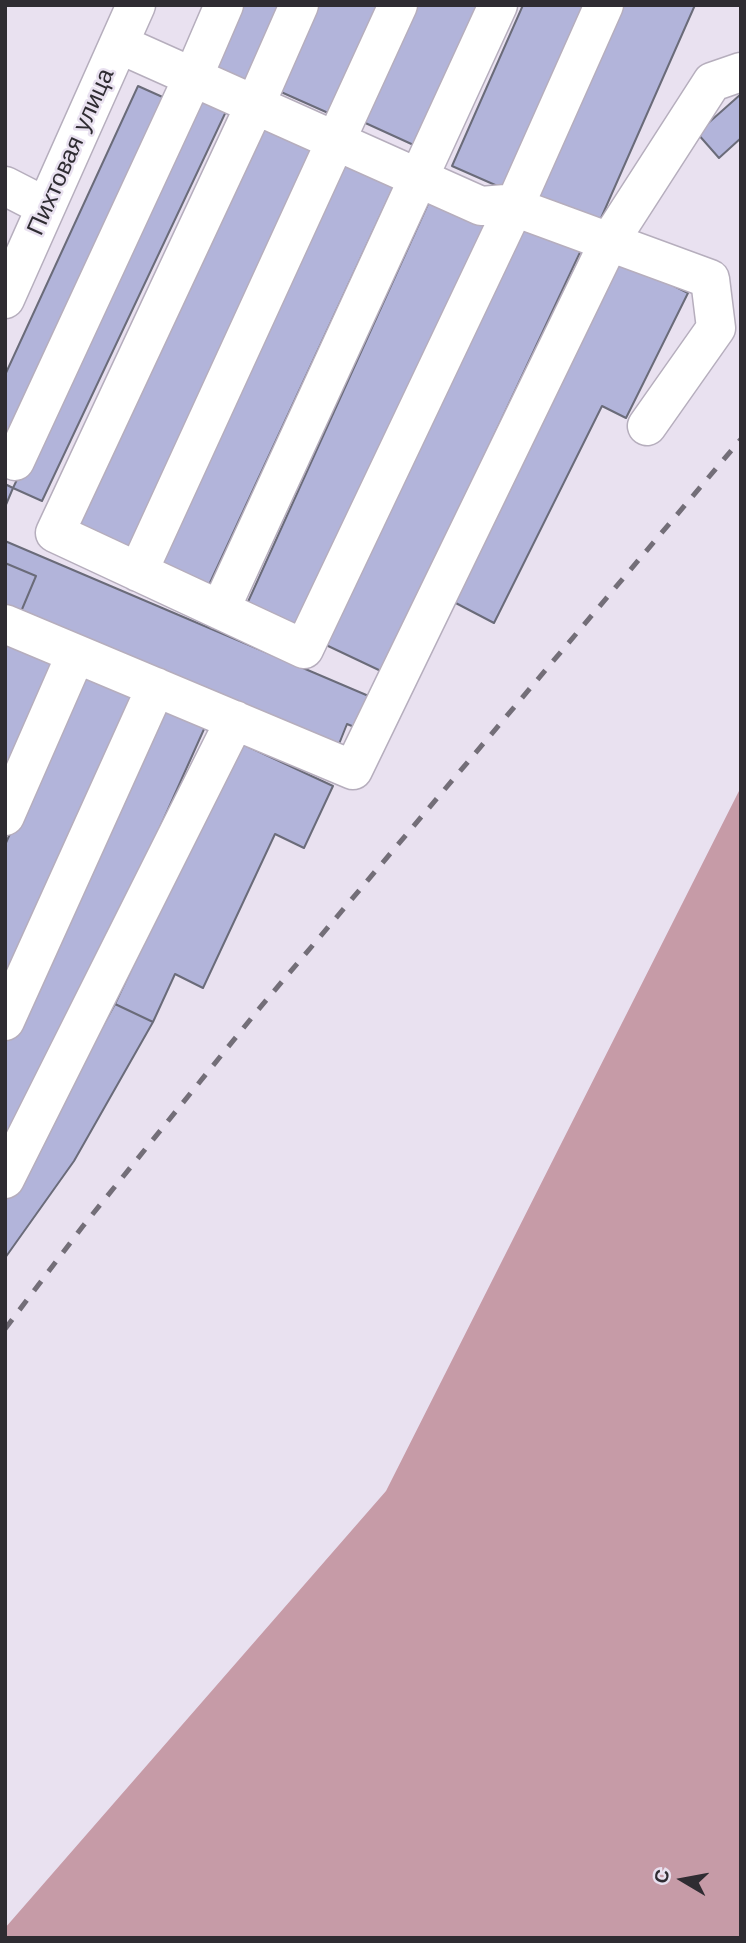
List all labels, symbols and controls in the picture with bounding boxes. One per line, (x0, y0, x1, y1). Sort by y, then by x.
street label: Пихтовая улица (21, 64, 121, 240)
north arrow (648, 1845, 718, 1915)
text: С (649, 1868, 674, 1885)

